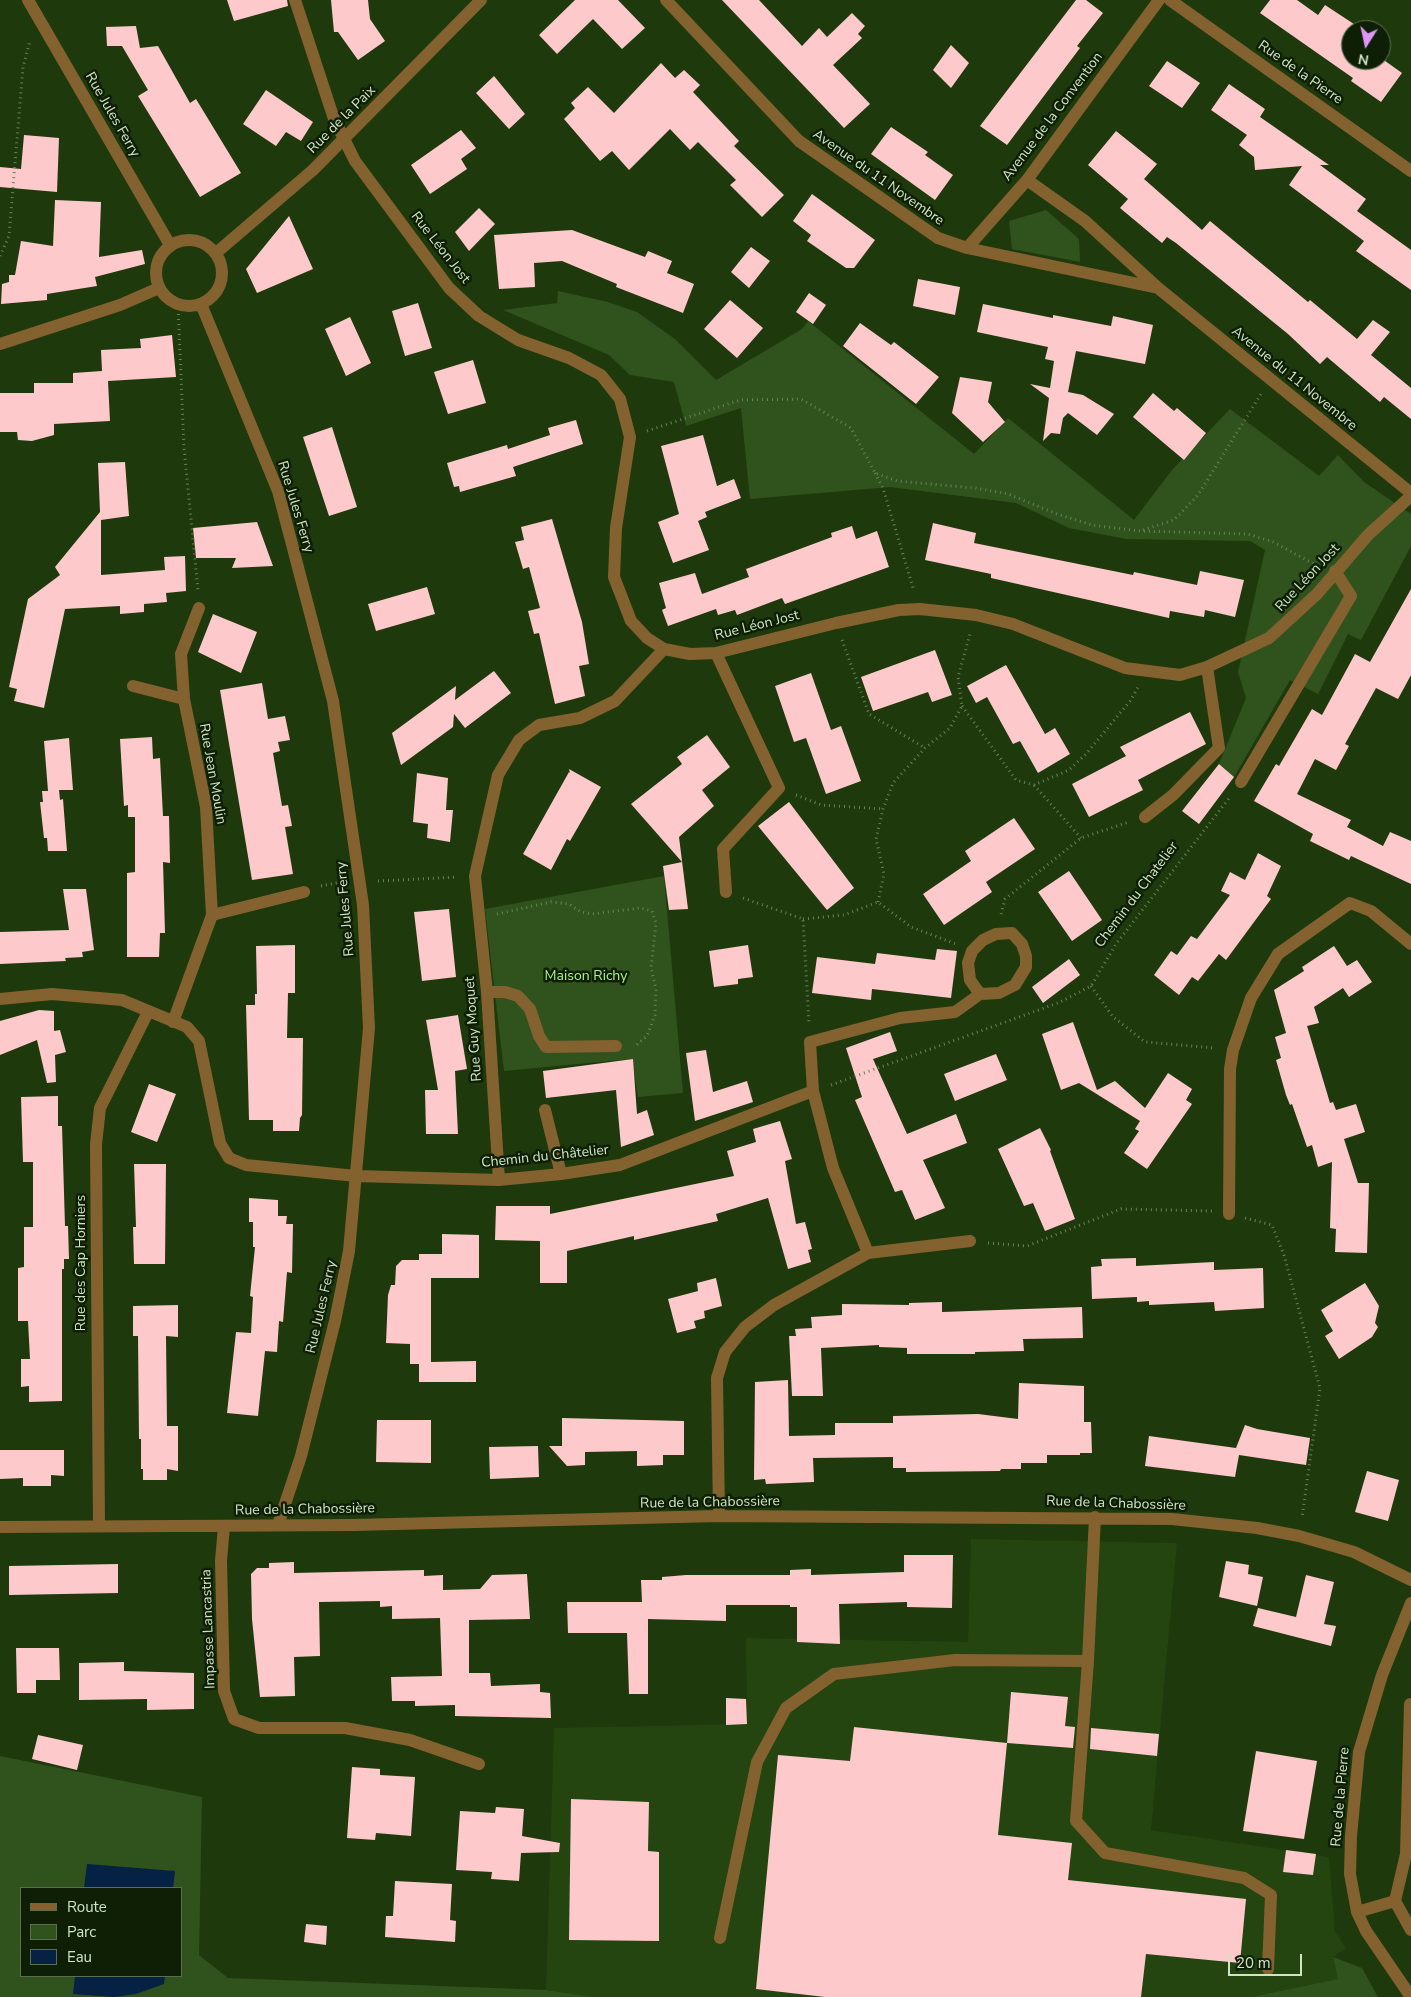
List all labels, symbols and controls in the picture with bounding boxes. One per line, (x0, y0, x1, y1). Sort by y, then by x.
north arrow (1341, 20, 1391, 70)
street label: Rue de la Pierre (1254, 38, 1346, 108)
street label: Avenue de la Convention (999, 49, 1107, 185)
text: N (1357, 49, 1370, 70)
street label: Rue Jules Ferry (81, 70, 143, 160)
street label: Rue de la Paix (305, 83, 379, 157)
street label: Avenue du 11 Novembre (809, 126, 947, 230)
street label: Rue Léon Jost (407, 209, 473, 287)
street label: Avenue du 11 Novembre (1228, 323, 1360, 435)
street label: Rue Jules Ferry (273, 459, 317, 555)
street label: Rue Léon Jost (1272, 541, 1344, 615)
street label: Rue Léon Jost (713, 607, 801, 645)
street label: Rue Jean Moulin (195, 722, 229, 826)
street label: Chemin du Chatelier (1092, 839, 1182, 951)
street label: Rue Jules Ferry (333, 861, 359, 957)
park label: Maison Richy (545, 969, 627, 985)
street label: Rue Guy Moquet (462, 976, 486, 1082)
street label: Chemin du Châtelier (480, 1142, 610, 1172)
street label: Rue des Cap Horniers (74, 1195, 90, 1331)
street label: Rue Jules Ferry (303, 1259, 341, 1355)
street label: Rue de la Chabossière (640, 1493, 780, 1513)
street label: Rue de la Chabossière (1046, 1493, 1186, 1515)
street label: Rue de la Chabossière (235, 1500, 375, 1520)
street label: Impasse Lancastria (199, 1569, 219, 1689)
street label: Rue de la Pierre (1328, 1747, 1354, 1847)
legend (20, 1887, 182, 1977)
text: Route (67, 1897, 107, 1917)
text: Parc (67, 1922, 96, 1942)
scale bar (1231, 1944, 1305, 1976)
text: Eau (67, 1947, 92, 1967)
text: 20 m (1236, 1953, 1271, 1973)

